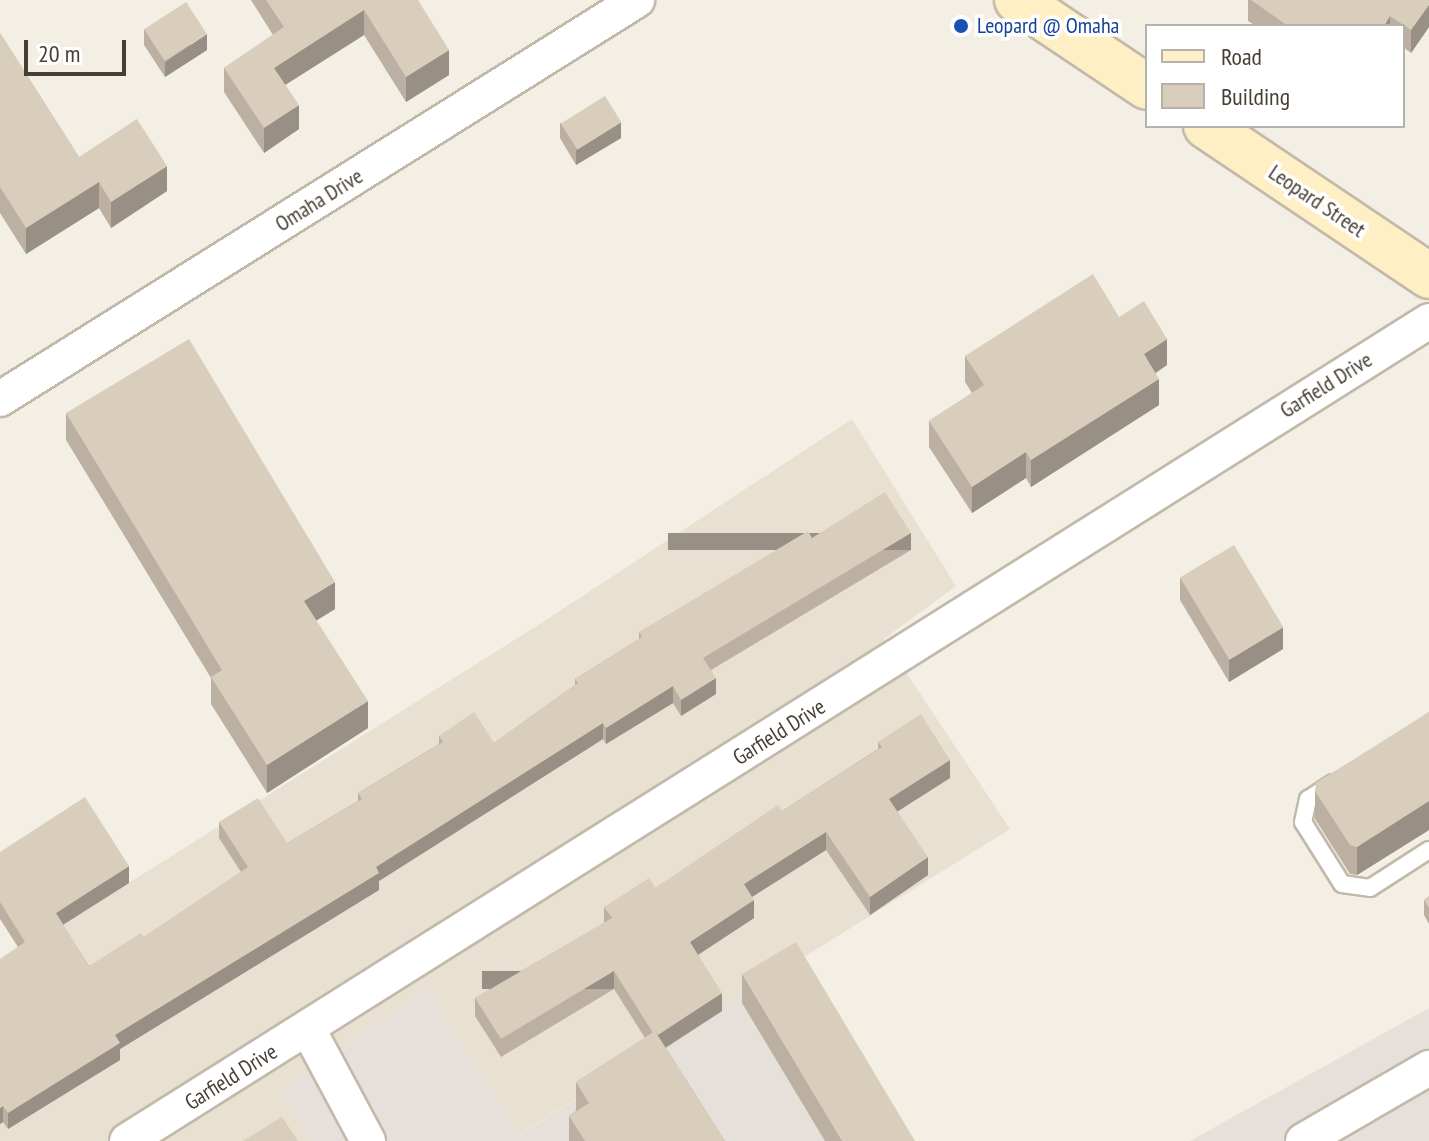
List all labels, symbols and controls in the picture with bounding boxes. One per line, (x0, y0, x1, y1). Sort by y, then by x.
place label: Leopard @ Omaha (977, 13, 1119, 39)
marker: Leopard @ Omaha (952, 17, 970, 35)
scale bar (28, 24, 130, 74)
legend (1145, 24, 1405, 128)
text: 20 m (38, 38, 80, 69)
text: Road (1221, 41, 1262, 72)
text: Building (1221, 81, 1290, 112)
street label: Leopard Street (1264, 159, 1370, 243)
street label: Omaha Drive (270, 163, 368, 237)
street label: Garfield Drive (1275, 346, 1377, 424)
street label: Garfield Drive (728, 693, 830, 771)
street label: Garfield Drive (180, 1038, 282, 1116)

